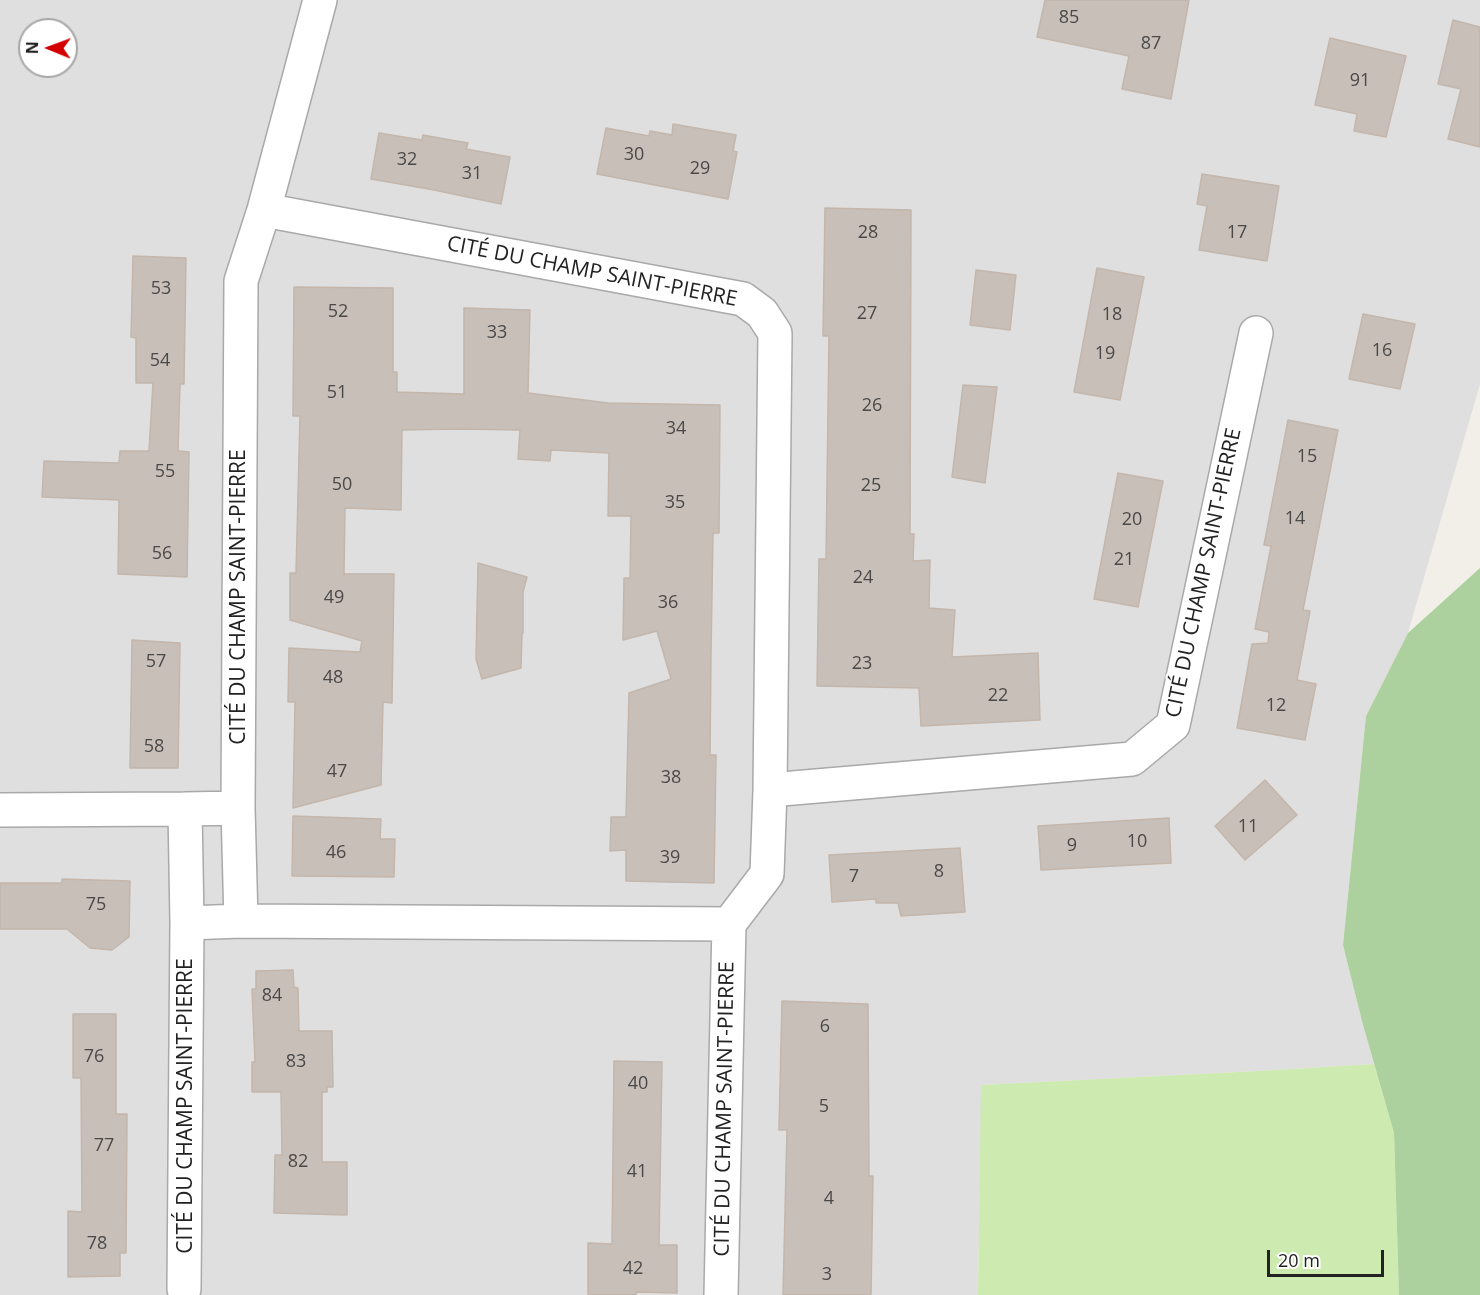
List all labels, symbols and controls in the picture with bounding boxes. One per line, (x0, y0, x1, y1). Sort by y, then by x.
house number: 85 (1059, 7, 1079, 29)
north arrow (18, 18, 78, 78)
house number: 87 (1141, 33, 1161, 55)
text: N (21, 41, 43, 54)
house number: 91 (1350, 70, 1370, 92)
house number: 30 (624, 144, 644, 166)
house number: 32 (397, 149, 417, 171)
house number: 29 (690, 158, 710, 180)
house number: 31 (462, 163, 482, 185)
house number: 28 (858, 222, 878, 244)
house number: 17 (1227, 222, 1247, 244)
street label: CITÉ DU CHAMP SAINT-PIERRE (445, 231, 739, 313)
house number: 53 (151, 278, 171, 300)
house number: 52 (328, 301, 348, 323)
house number: 27 (857, 303, 877, 325)
house number: 18 (1102, 304, 1122, 326)
house number: 33 (487, 322, 507, 344)
house number: 16 (1372, 340, 1392, 362)
house number: 19 (1095, 343, 1115, 365)
house number: 54 (150, 350, 170, 372)
house number: 51 (327, 382, 347, 404)
house number: 26 (862, 395, 882, 417)
house number: 34 (666, 418, 686, 440)
street label: CITÉ DU CHAMP SAINT-PIERRE (1161, 426, 1247, 720)
house number: 15 (1297, 446, 1317, 468)
street label: CITÉ DU CHAMP SAINT-PIERRE (226, 449, 252, 745)
house number: 55 (155, 461, 175, 483)
house number: 50 (332, 474, 352, 496)
house number: 25 (861, 475, 881, 497)
house number: 35 (665, 492, 685, 514)
house number: 14 (1285, 508, 1305, 530)
house number: 20 (1122, 509, 1142, 531)
house number: 56 (152, 543, 172, 565)
house number: 21 (1114, 549, 1134, 571)
house number: 24 (853, 567, 873, 589)
house number: 49 (324, 587, 344, 609)
house number: 36 (658, 592, 678, 614)
house number: 57 (146, 651, 166, 673)
house number: 23 (852, 653, 872, 675)
house number: 48 (323, 667, 343, 689)
house number: 22 (988, 685, 1008, 707)
house number: 12 (1266, 695, 1286, 717)
house number: 58 (144, 736, 164, 758)
house number: 47 (327, 761, 347, 783)
house number: 38 (661, 767, 681, 789)
house number: 11 (1238, 816, 1258, 838)
house number: 10 (1127, 831, 1147, 853)
house number: 9 (1067, 835, 1077, 857)
house number: 46 (326, 842, 346, 864)
house number: 39 (660, 847, 680, 869)
house number: 8 (934, 861, 944, 883)
house number: 7 (849, 866, 859, 888)
house number: 75 (86, 894, 106, 916)
street label: CITÉ DU CHAMP SAINT-PIERRE (173, 958, 199, 1254)
street label: CITÉ DU CHAMP SAINT-PIERRE (710, 961, 740, 1257)
house number: 84 (262, 985, 282, 1007)
house number: 6 (820, 1016, 830, 1038)
house number: 76 (84, 1046, 104, 1068)
house number: 83 (286, 1051, 306, 1073)
house number: 40 (628, 1073, 648, 1095)
house number: 5 (819, 1096, 829, 1118)
house number: 77 (94, 1135, 114, 1157)
house number: 82 (288, 1151, 308, 1173)
house number: 41 (627, 1161, 647, 1183)
house number: 4 (824, 1188, 834, 1210)
house number: 78 (87, 1233, 107, 1255)
scale bar (1270, 1238, 1387, 1276)
text: 20 m (1278, 1248, 1320, 1272)
house number: 42 (623, 1258, 643, 1280)
house number: 3 (822, 1264, 832, 1286)

